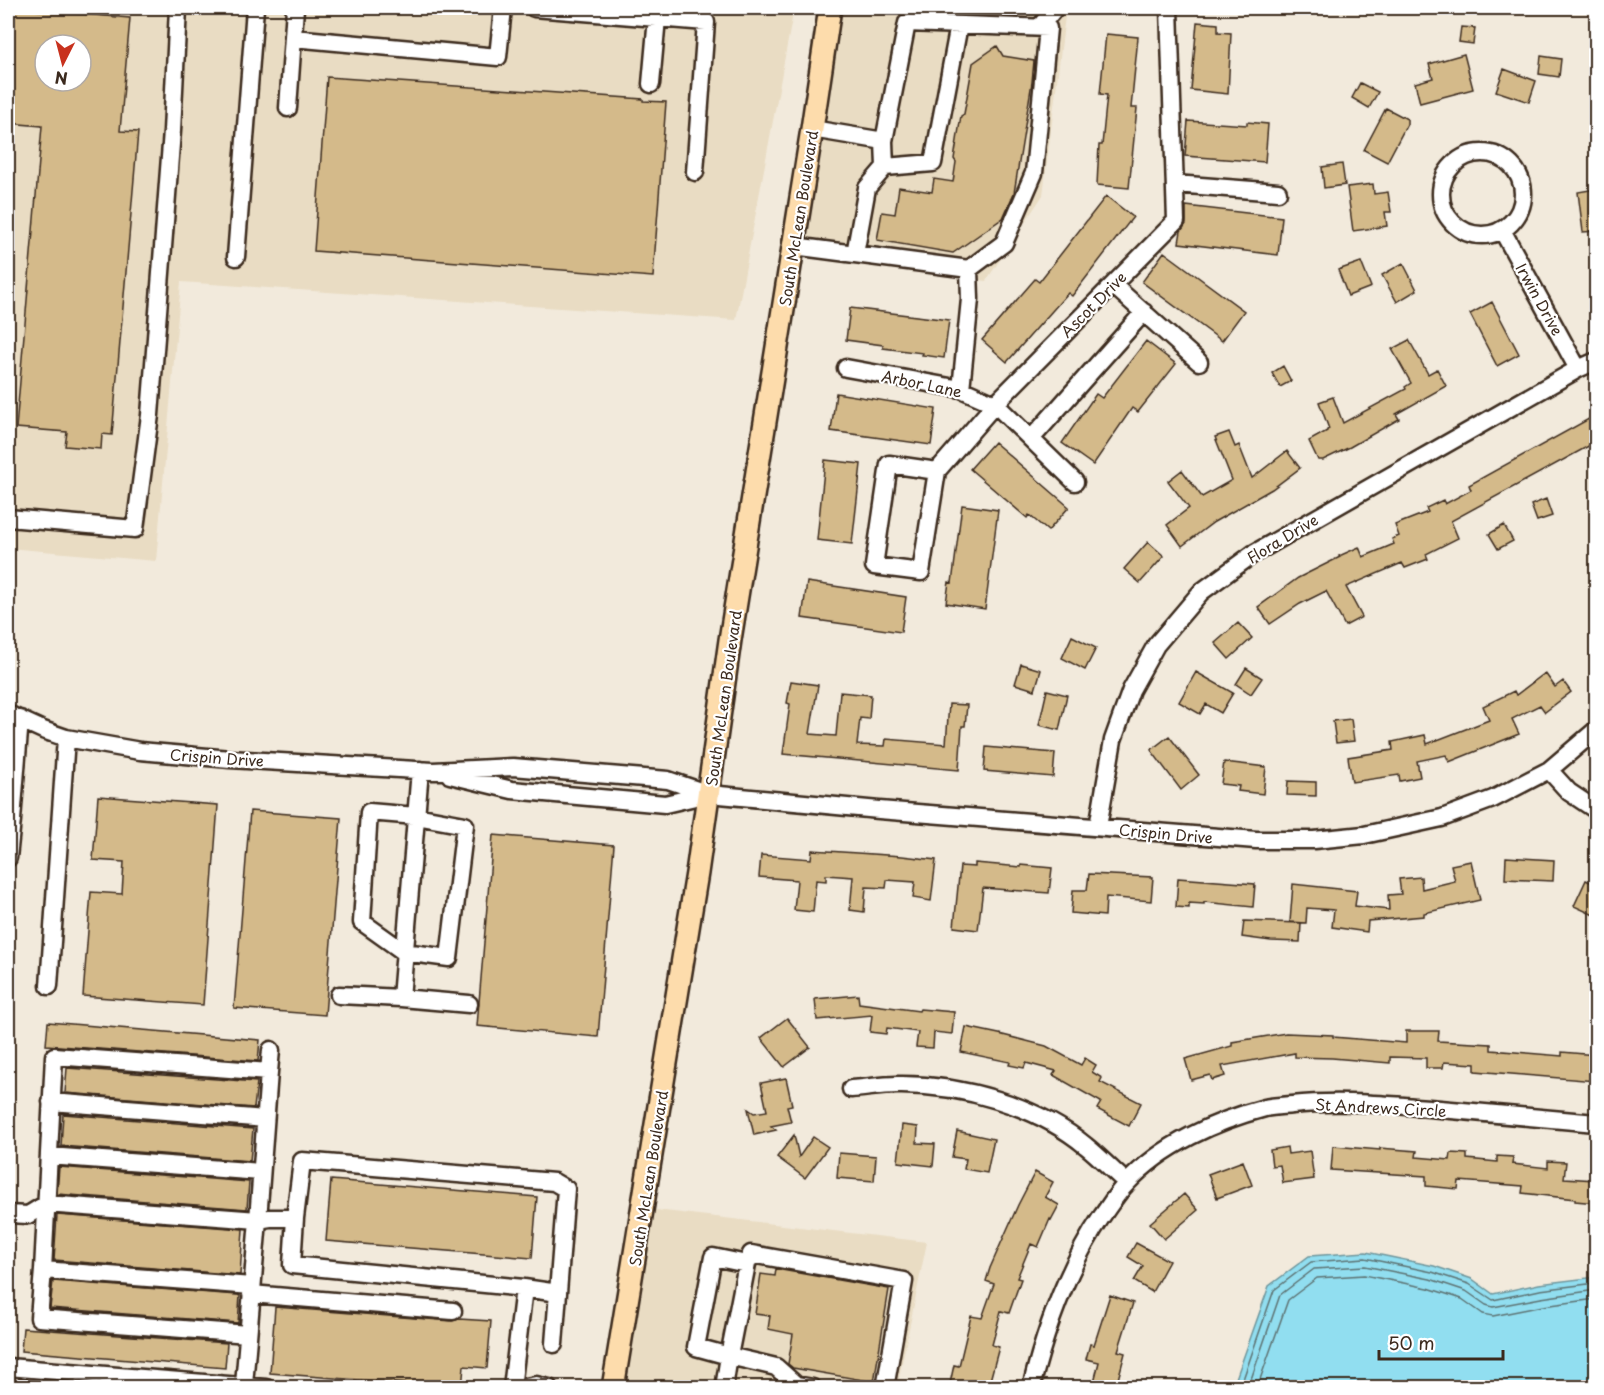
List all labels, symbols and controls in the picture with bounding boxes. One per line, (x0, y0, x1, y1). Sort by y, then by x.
north arrow (33, 33, 93, 93)
text: N (54, 66, 69, 92)
street label: South McLean Boulevard (773, 129, 823, 307)
street label: Irwin Drive (1511, 258, 1569, 340)
street label: Ascot Drive (1055, 266, 1131, 342)
street label: Arbor Lane (880, 363, 964, 403)
street label: Flora Drive (1242, 508, 1322, 568)
street label: South McLean Boulevard (699, 609, 747, 787)
street label: Crispin Drive (169, 742, 265, 772)
street label: Crispin Drive (1118, 817, 1214, 849)
street label: South McLean Boulevard (623, 1089, 673, 1267)
street label: St Andrews Circle (1315, 1092, 1447, 1122)
scale bar (1379, 1323, 1504, 1361)
text: 50 m (1388, 1329, 1435, 1356)

